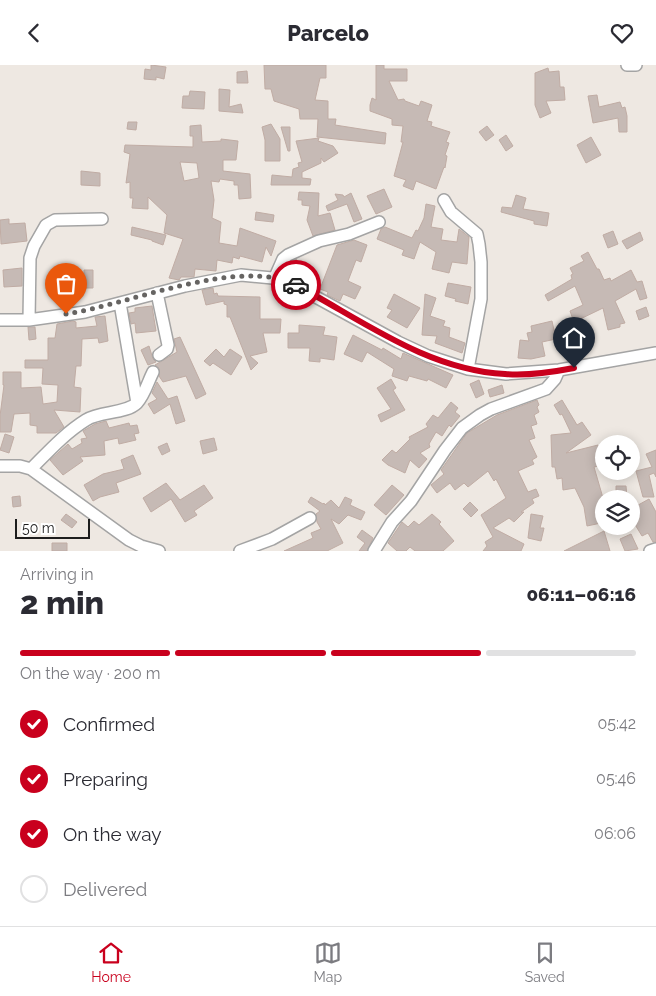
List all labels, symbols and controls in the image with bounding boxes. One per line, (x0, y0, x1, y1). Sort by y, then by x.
icon: back (20, 19, 48, 47)
icon: heart (608, 19, 636, 47)
text: Parcelo (287, 20, 369, 46)
courier (271, 260, 321, 310)
pin (45, 263, 87, 314)
icon: bag (52, 270, 80, 298)
icon: car (282, 271, 310, 299)
pin (553, 317, 595, 368)
icon: home (560, 324, 588, 352)
map controls (595, 435, 640, 535)
button: locate (595, 435, 640, 480)
button: layers (595, 490, 640, 535)
scale bar (15, 516, 90, 539)
text: 50 m (22, 520, 55, 536)
text: Arriving in (20, 565, 94, 584)
text: 06:11–06:16 (526, 583, 636, 605)
text: 2 min (20, 584, 104, 621)
text: On the way · 200 m (20, 664, 160, 683)
icon: check (20, 710, 48, 738)
text: Confirmed (63, 713, 155, 735)
text: 05:42 (597, 714, 636, 733)
icon: check (20, 765, 48, 793)
text: Preparing (63, 768, 148, 790)
text: 05:46 (596, 769, 636, 788)
icon: check (20, 820, 48, 848)
text: On the way (63, 823, 162, 845)
text: 06:06 (594, 824, 636, 843)
text: Delivered (63, 878, 147, 900)
tab: Home (91, 939, 131, 985)
tab: Map (314, 939, 342, 985)
tab: Saved (525, 939, 565, 985)

